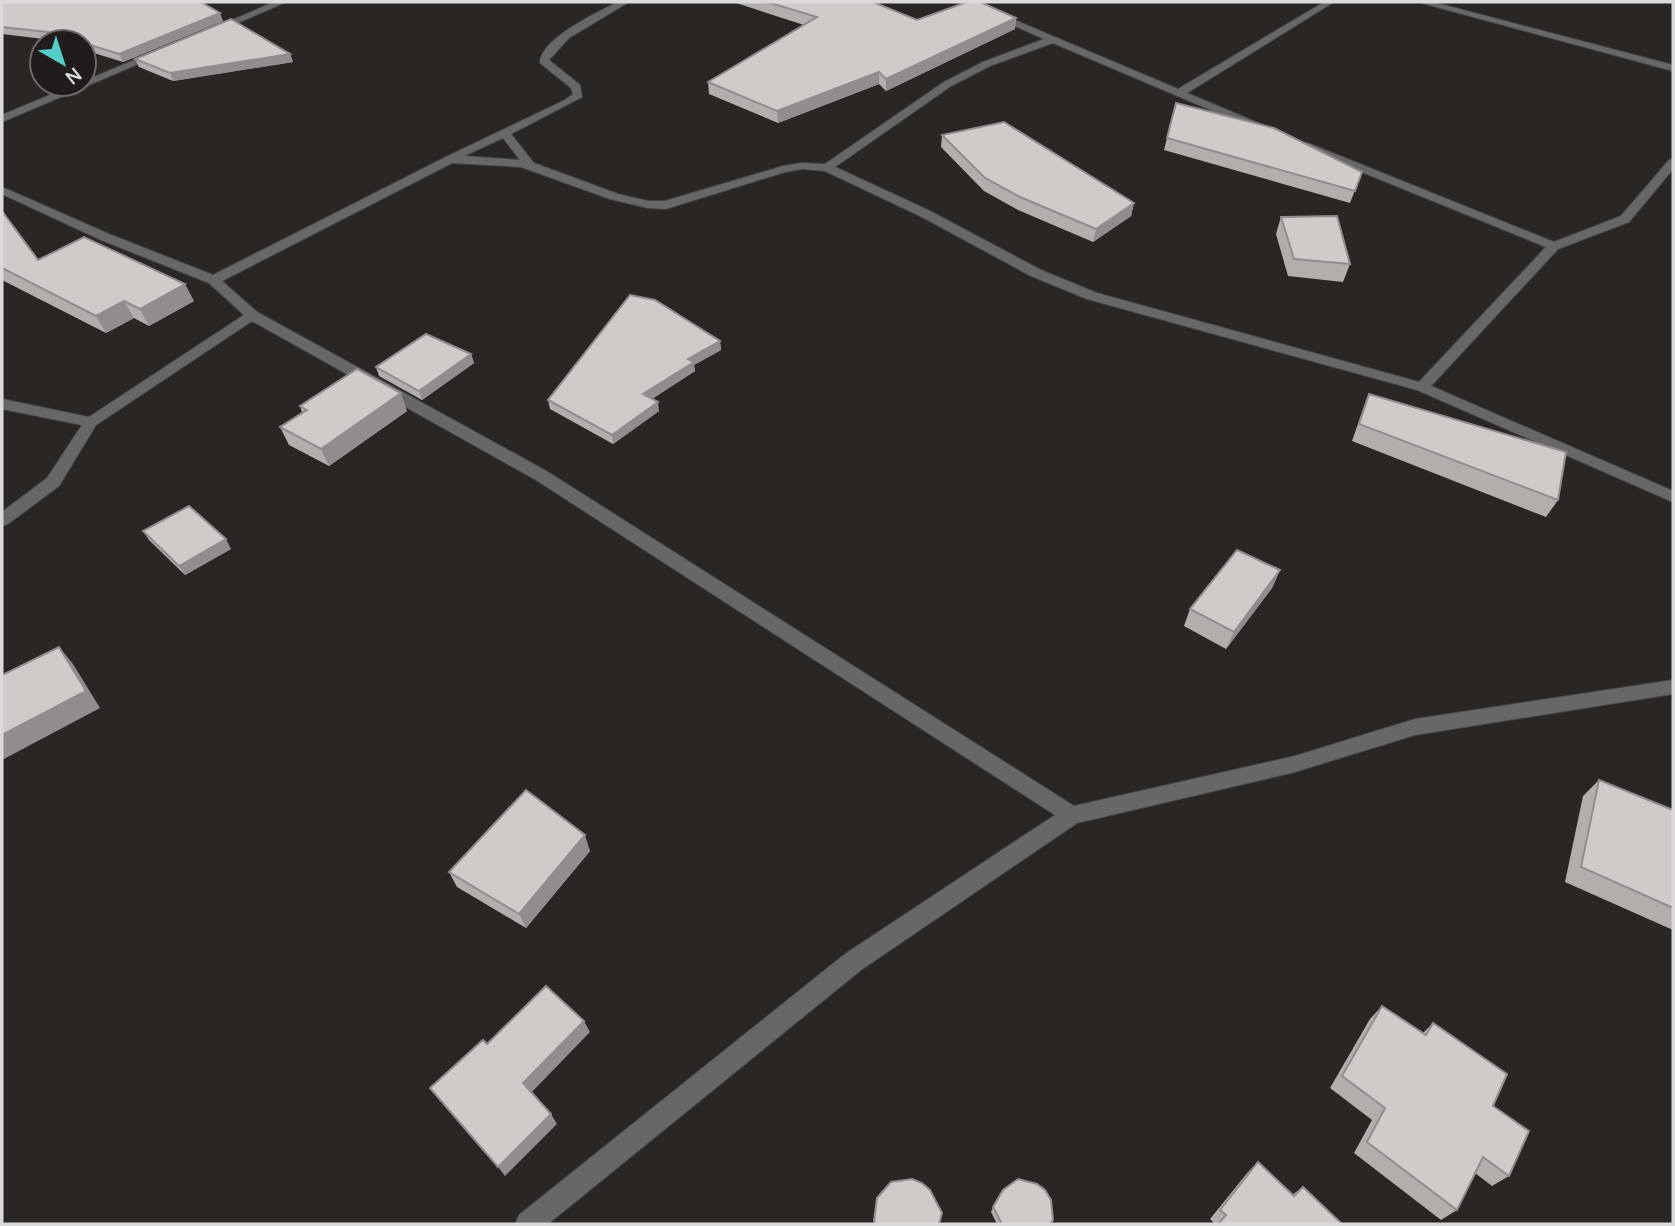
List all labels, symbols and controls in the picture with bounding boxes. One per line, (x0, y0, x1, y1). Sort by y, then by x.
north arrow (28, 28, 98, 98)
text: N (60, 62, 87, 91)

